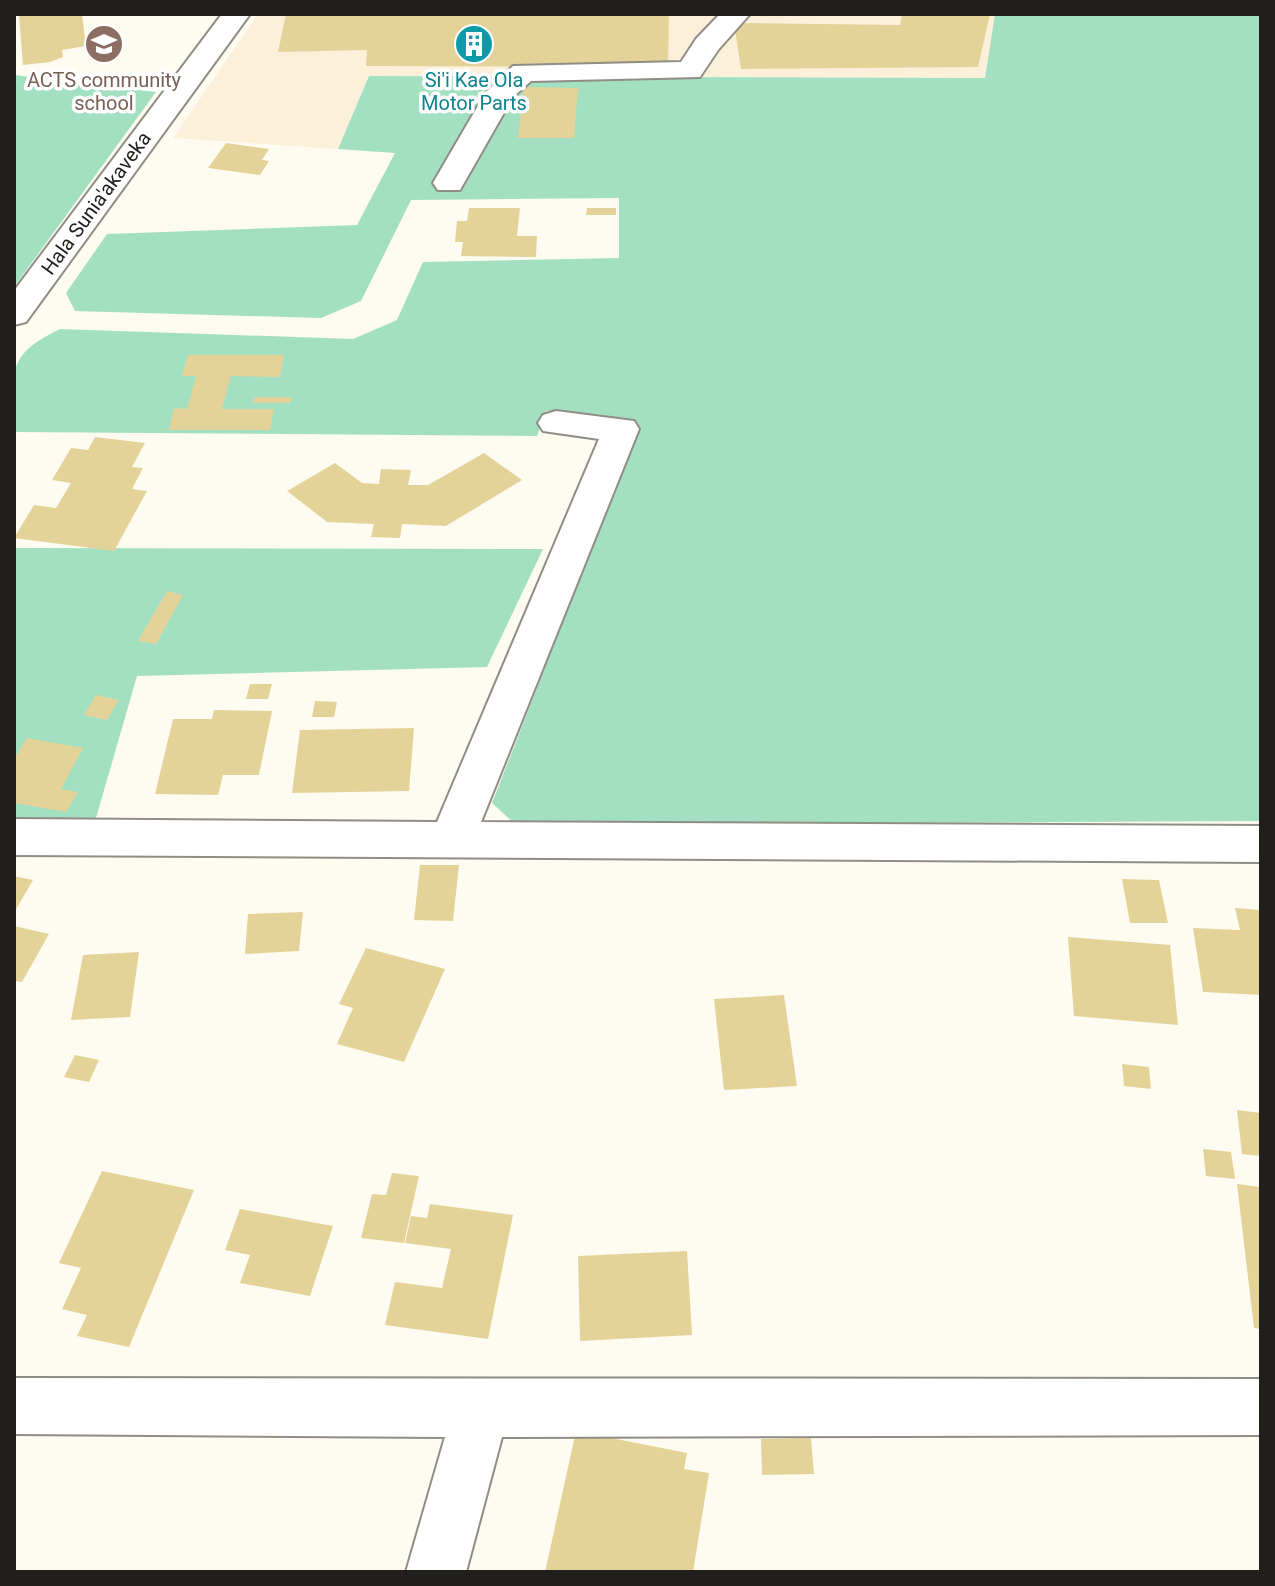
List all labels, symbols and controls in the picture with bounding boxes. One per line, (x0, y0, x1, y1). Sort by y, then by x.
school or university icon: ACTS community school (83, 23, 125, 65)
building icon: Si'i Kae Ola Motor Parts (453, 23, 495, 65)
place label: ACTS community school (27, 68, 182, 115)
place label: Si'i Kae Ola Motor Parts (421, 68, 527, 115)
street label: Hala Sunia'akaveka (36, 127, 156, 279)

